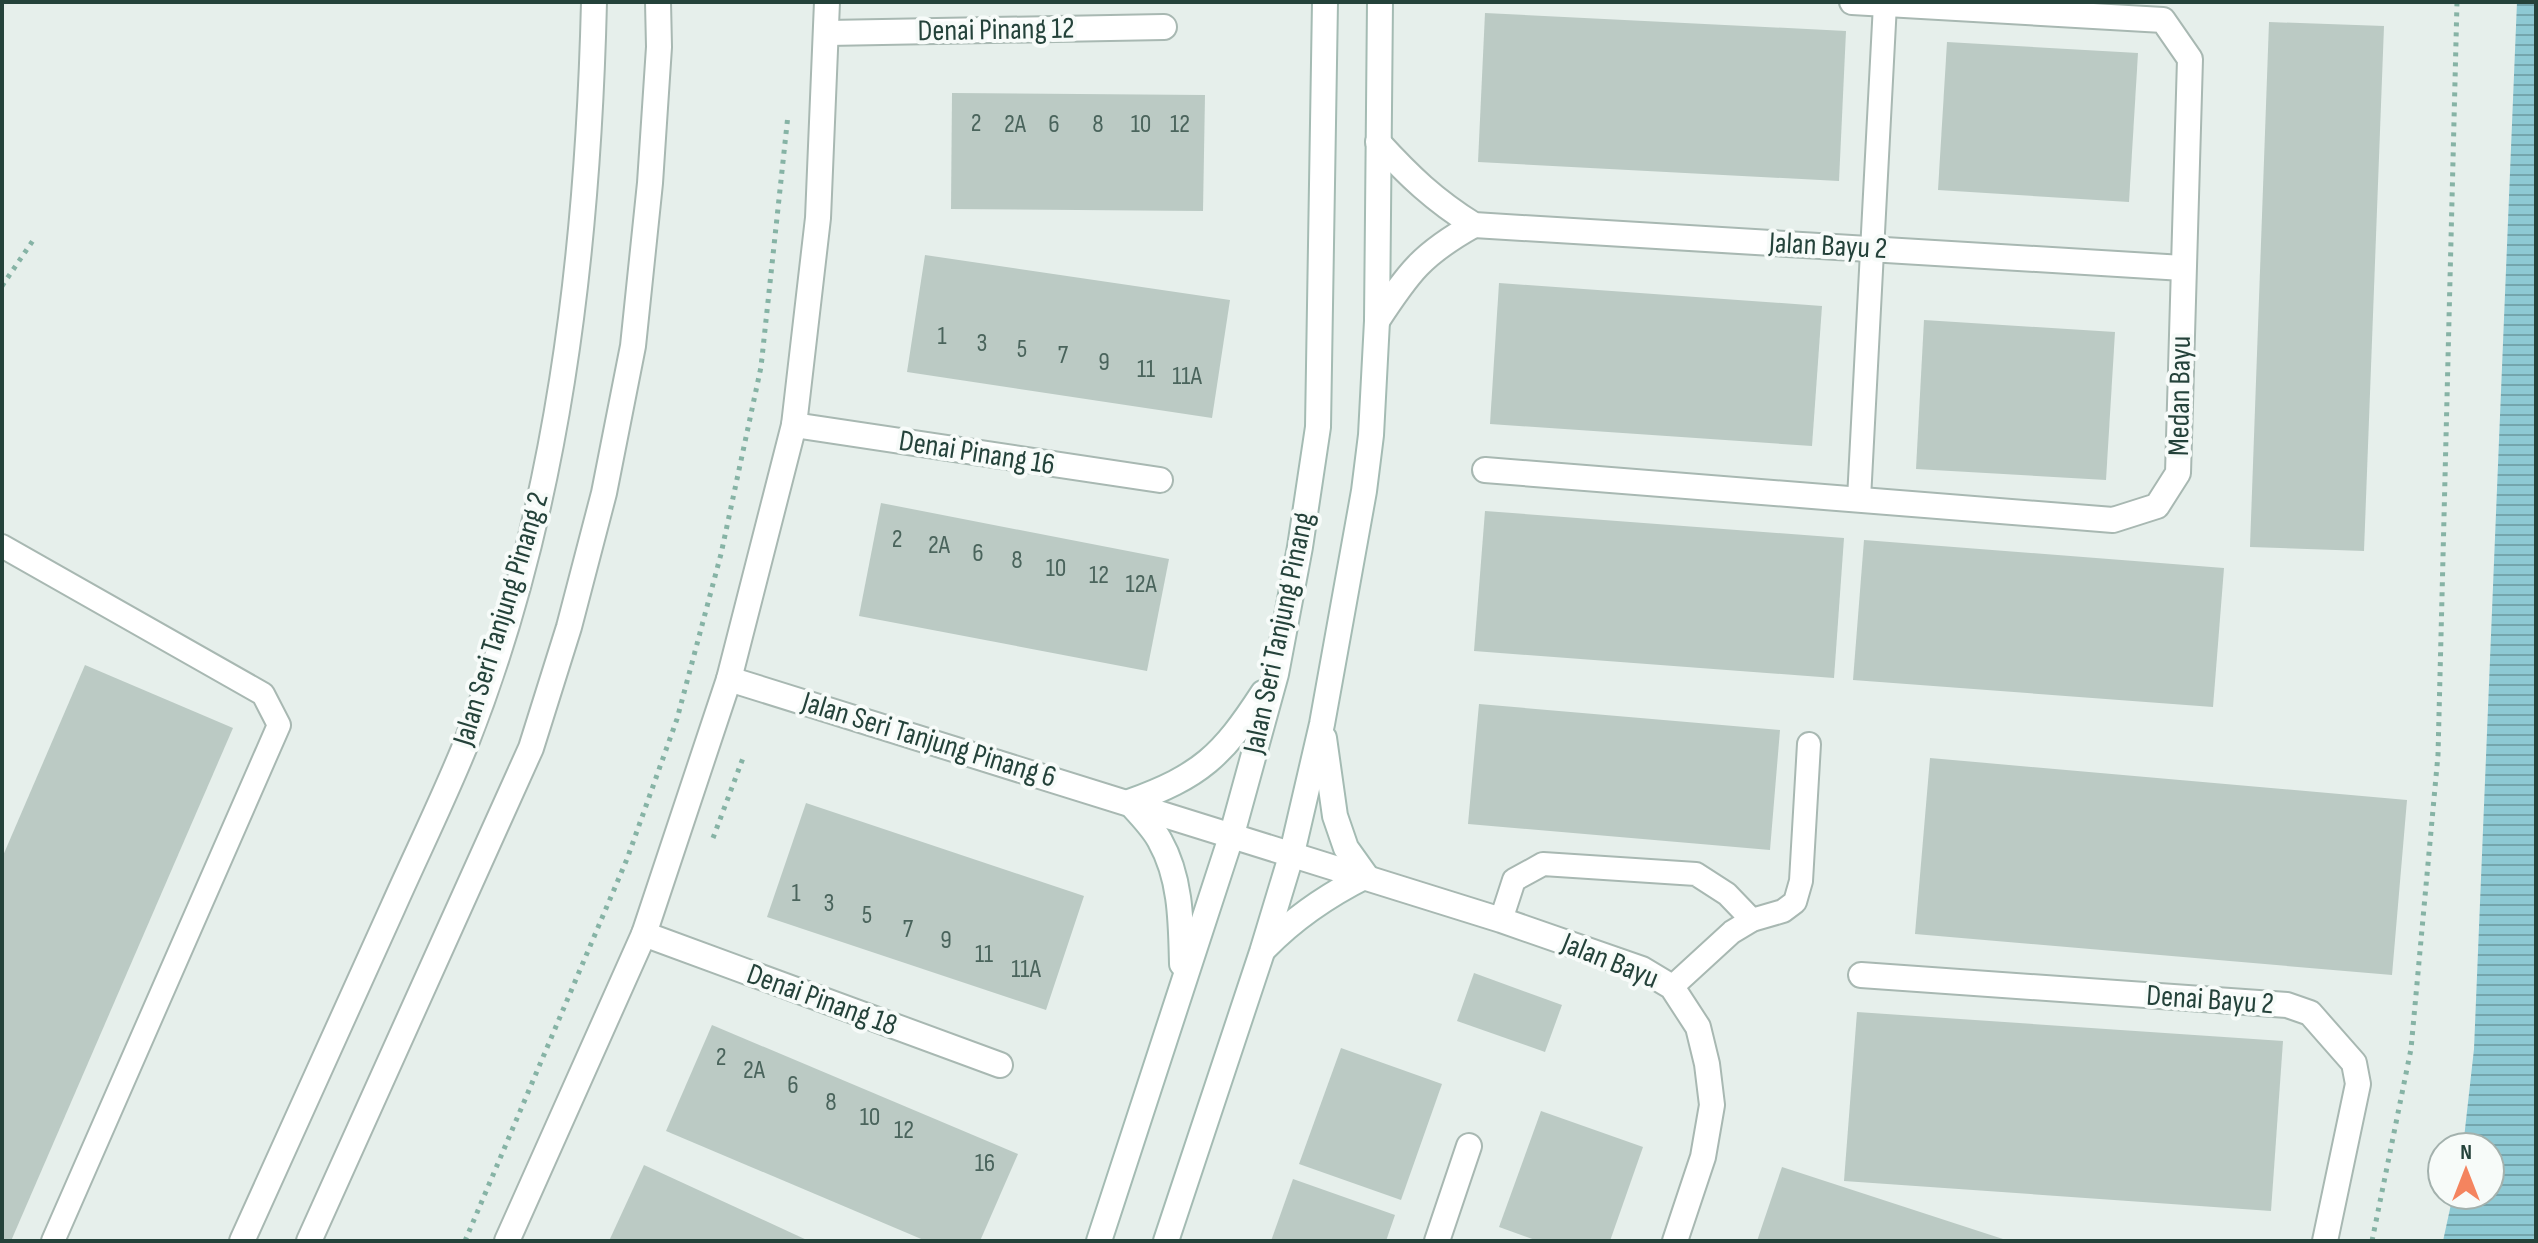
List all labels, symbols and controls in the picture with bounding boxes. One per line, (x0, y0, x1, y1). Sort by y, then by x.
street label: Denai Pinang 12 (917, 11, 1075, 49)
house number: 2 (971, 108, 981, 139)
house number: 2A (1004, 109, 1027, 140)
house number: 6 (1048, 109, 1060, 140)
house number: 8 (1092, 109, 1104, 140)
house number: 10 (1131, 109, 1151, 140)
house number: 12 (1170, 109, 1190, 140)
street label: Jalan Bayu 2 (1767, 225, 1888, 267)
house number: 1 (937, 321, 947, 352)
house number: 3 (977, 328, 987, 359)
house number: 5 (1017, 334, 1027, 365)
street label: Medan Bayu (2161, 335, 2199, 457)
house number: 7 (1058, 340, 1069, 371)
house number: 9 (1098, 347, 1110, 378)
house number: 11 (1137, 354, 1155, 385)
house number: 11A (1172, 361, 1203, 392)
street label: Denai Pinang 16 (896, 423, 1058, 483)
street label: Jalan Seri Tanjung Pinang 2 (445, 488, 557, 751)
street label: Jalan Seri Tanjung Pinang (1236, 509, 1322, 758)
house number: 2 (892, 524, 902, 555)
house number: 2A (928, 530, 951, 561)
house number: 6 (972, 538, 984, 569)
house number: 8 (1011, 545, 1023, 576)
house number: 10 (1046, 553, 1066, 584)
house number: 12 (1089, 560, 1109, 591)
house number: 12A (1125, 569, 1157, 600)
street label: Jalan Seri Tanjung Pinang 6 (797, 684, 1060, 796)
house number: 1 (791, 878, 801, 909)
house number: 3 (824, 888, 834, 919)
house number: 5 (862, 900, 872, 931)
house number: 7 (903, 914, 914, 945)
house number: 9 (940, 925, 952, 956)
street label: Jalan Bayu (1555, 925, 1664, 997)
house number: 11 (975, 939, 993, 970)
house number: 11A (1011, 954, 1042, 985)
street label: Denai Pinang 18 (742, 956, 902, 1044)
street label: Denai Bayu 2 (2145, 978, 2275, 1022)
house number: 2 (716, 1042, 726, 1073)
house number: 2A (743, 1055, 766, 1086)
house number: 6 (787, 1070, 799, 1101)
house number: 8 (825, 1087, 837, 1118)
house number: 10 (860, 1102, 880, 1133)
house number: 12 (894, 1115, 914, 1146)
north arrow (2426, 1131, 2506, 1211)
text: N (2460, 1139, 2472, 1166)
house number: 16 (975, 1148, 995, 1179)

